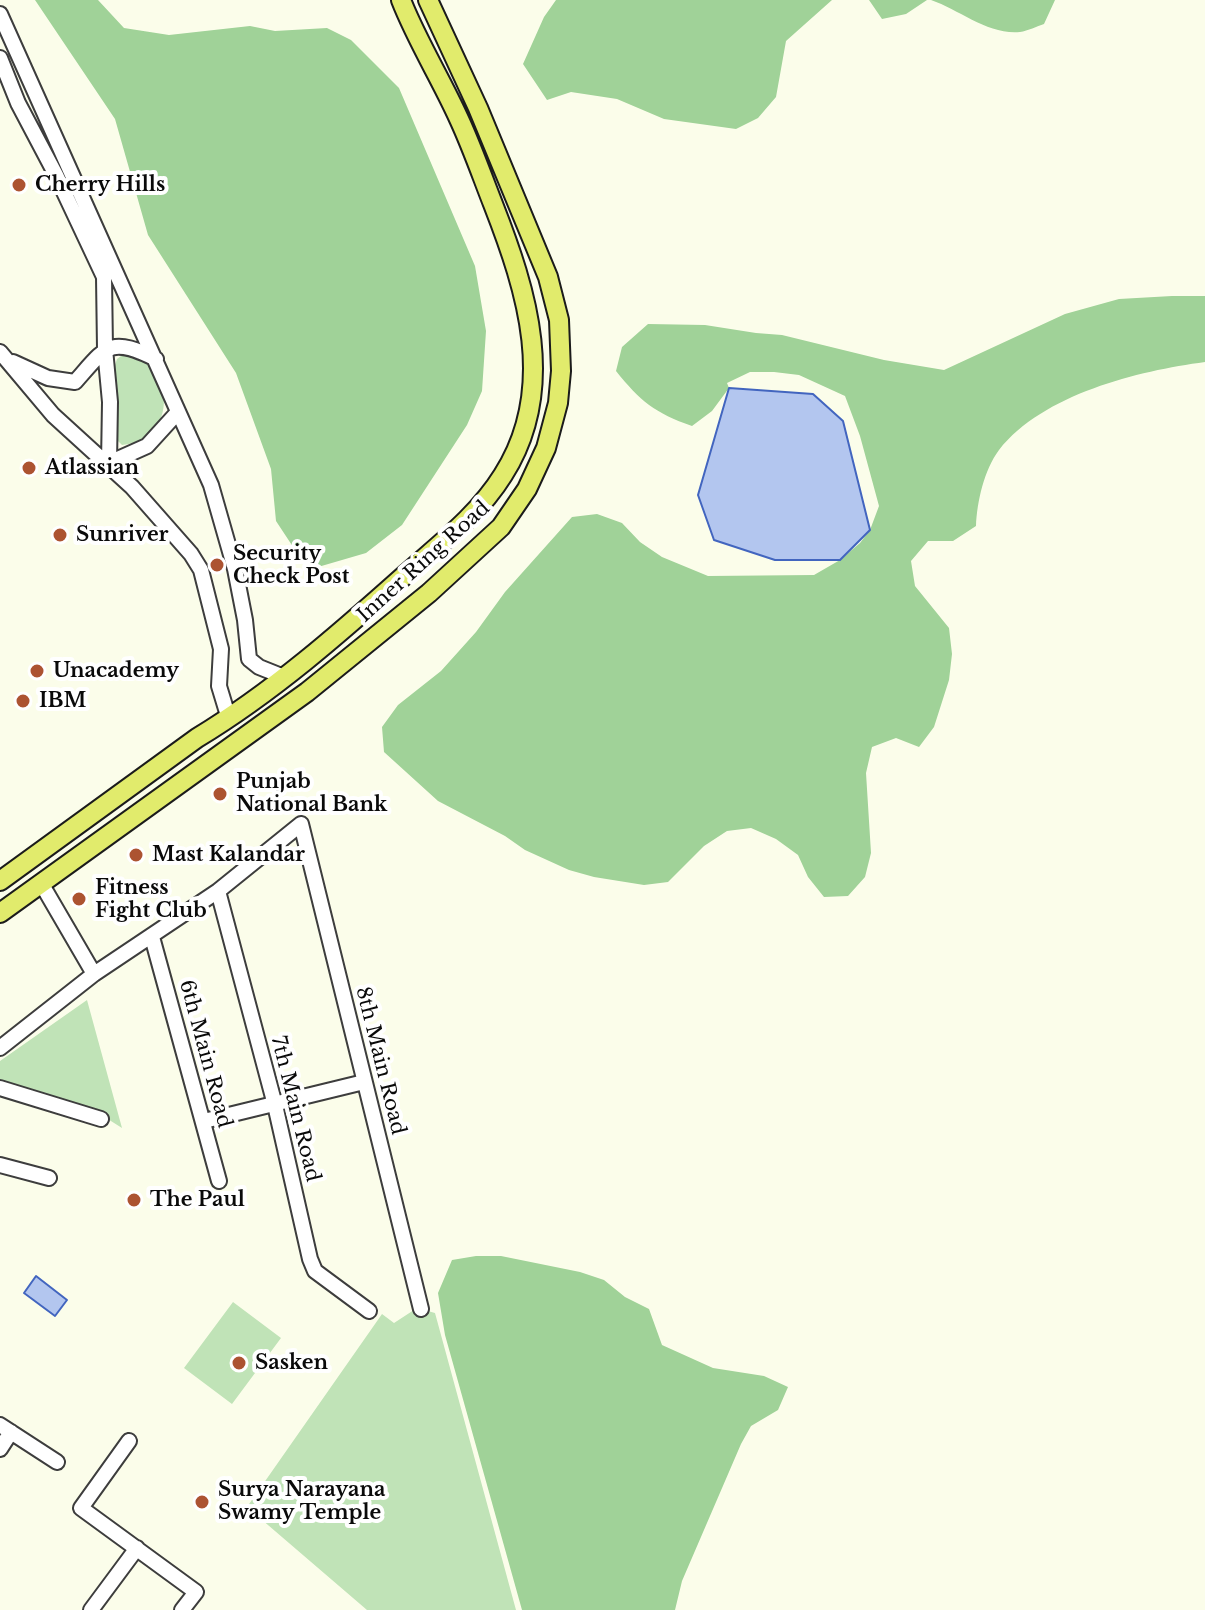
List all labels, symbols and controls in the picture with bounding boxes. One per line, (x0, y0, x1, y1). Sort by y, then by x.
place label: Cherry Hills (35, 173, 165, 197)
marker: Cherry Hills (10, 176, 28, 194)
place label: Atlassian (45, 456, 139, 480)
marker: Atlassian (20, 459, 38, 477)
street label: Inner Ring Road (353, 496, 495, 628)
place label: Sunriver (76, 523, 169, 547)
marker: Sunriver (51, 526, 69, 544)
place label: Security Check Post (233, 542, 349, 589)
marker: Security Check Post (208, 556, 226, 574)
place label: Unacademy (53, 659, 179, 683)
marker: Unacademy (28, 662, 46, 680)
place label: IBM (39, 689, 86, 713)
marker: IBM (14, 692, 32, 710)
place label: Punjab National Bank (236, 770, 387, 817)
marker: Punjab National Bank (211, 785, 229, 803)
place label: Mast Kalandar (152, 843, 305, 867)
marker: Mast Kalandar (127, 846, 145, 864)
place label: Fitness Fight Club (95, 876, 207, 923)
marker: Fitness Fight Club (70, 890, 88, 908)
street label: 6th Main Road (174, 977, 236, 1131)
street label: 8th Main Road (350, 985, 410, 1137)
street label: 7th Main Road (265, 1034, 325, 1184)
place label: The Paul (150, 1188, 245, 1212)
marker: The Paul (125, 1191, 143, 1209)
place label: Sasken (255, 1351, 328, 1375)
marker: Sasken (230, 1354, 248, 1372)
place label: Surya Narayana Swamy Temple (218, 1478, 386, 1525)
marker: Surya Narayana Swamy Temple (193, 1493, 211, 1511)

